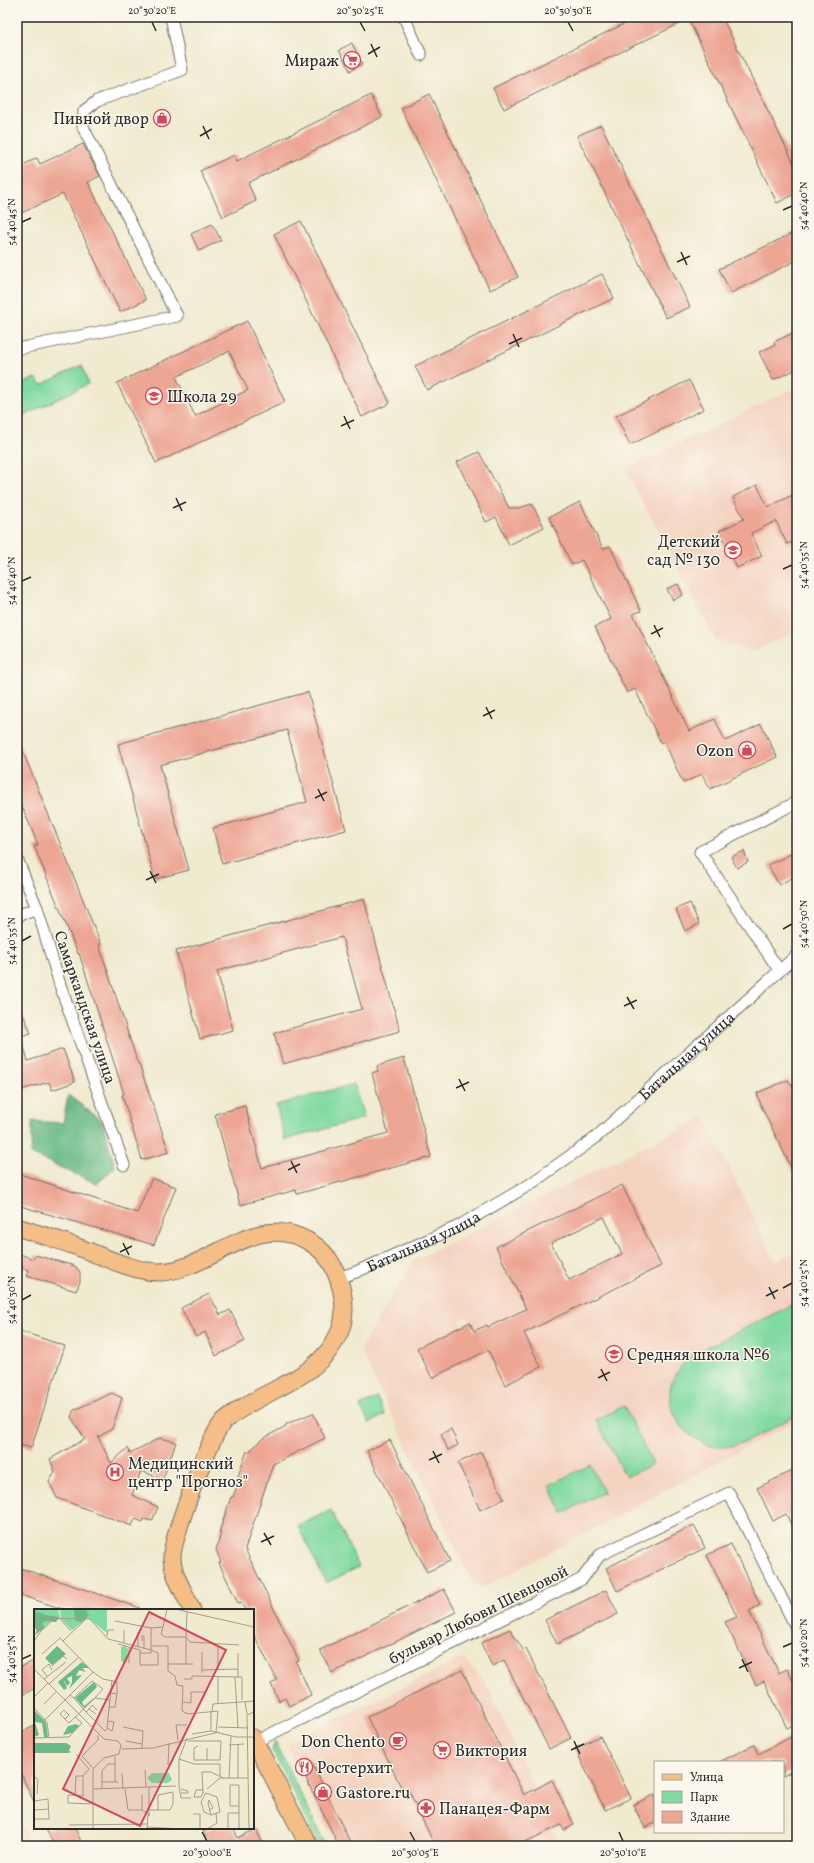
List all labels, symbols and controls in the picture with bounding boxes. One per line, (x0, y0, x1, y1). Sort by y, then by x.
text: 20°30'20"E (128, 4, 176, 18)
text: 20°30'25"E (336, 4, 384, 18)
text: 20°30'30"E (544, 4, 592, 18)
supermarket icon: Мираж (342, 50, 362, 70)
place label: Мираж (285, 51, 339, 73)
shop icon: Пивной двор (152, 108, 172, 128)
place label: Пивной двор (53, 109, 149, 131)
text: 54°40'40"N (797, 181, 811, 230)
text: 54°40'45"N (5, 198, 19, 246)
school or university icon: Школа 29 (144, 386, 164, 406)
place label: Школа 29 (167, 387, 237, 409)
place label: Детский сад № 130 (647, 532, 720, 572)
school or university icon: Детский сад № 130 (723, 540, 743, 560)
text: 54°40'35"N (797, 541, 811, 589)
text: 54°40'40"N (5, 556, 19, 605)
shop icon: Ozon (737, 740, 757, 760)
place label: Ozon (696, 741, 734, 763)
text: 54°40'30"N (797, 899, 811, 948)
text: 54°40'35"N (5, 917, 19, 965)
street label: Самаркандская улица (48, 928, 121, 1087)
street label: Батальная улица (635, 1007, 741, 1106)
street label: Батальная улица (364, 1207, 485, 1279)
text: 54°40'25"N (797, 1258, 811, 1307)
text: 54°40'30"N (5, 1275, 19, 1324)
school or university icon: Средняя школа №6 (604, 1344, 624, 1364)
place label: Средняя школа №6 (627, 1345, 770, 1367)
place label: Медицинский центр "Прогноз" (128, 1454, 248, 1494)
hospital icon: Медицинский центр "Прогноз" (105, 1462, 125, 1482)
street label: бульвар Любови Шевцовой (385, 1561, 573, 1671)
inset map (34, 1609, 254, 1829)
text: 54°40'20"N (797, 1618, 811, 1667)
text: 54°40'25"N (5, 1634, 19, 1683)
cafe icon: Don Chento (388, 1731, 408, 1751)
place label: Don Chento (301, 1732, 385, 1754)
supermarket icon: Виктория (432, 1740, 452, 1760)
place label: Виктория (455, 1741, 527, 1763)
restaurant icon: Ростерхит (294, 1757, 314, 1777)
place label: Ростерхит (317, 1758, 392, 1780)
legend (654, 1761, 784, 1833)
text: Улица (690, 1770, 723, 1786)
shop icon: Gastore.ru (313, 1782, 333, 1802)
place label: Gastore.ru (336, 1783, 410, 1805)
text: Парк (690, 1790, 718, 1806)
pharmacy icon: Панацея-Фарм (416, 1798, 436, 1818)
place label: Панацея-Фарм (439, 1799, 550, 1821)
text: Здание (690, 1810, 730, 1826)
text: 20°30'00"E (183, 1846, 231, 1860)
text: 20°30'05"E (391, 1846, 439, 1860)
text: 20°30'10"E (600, 1846, 646, 1860)

